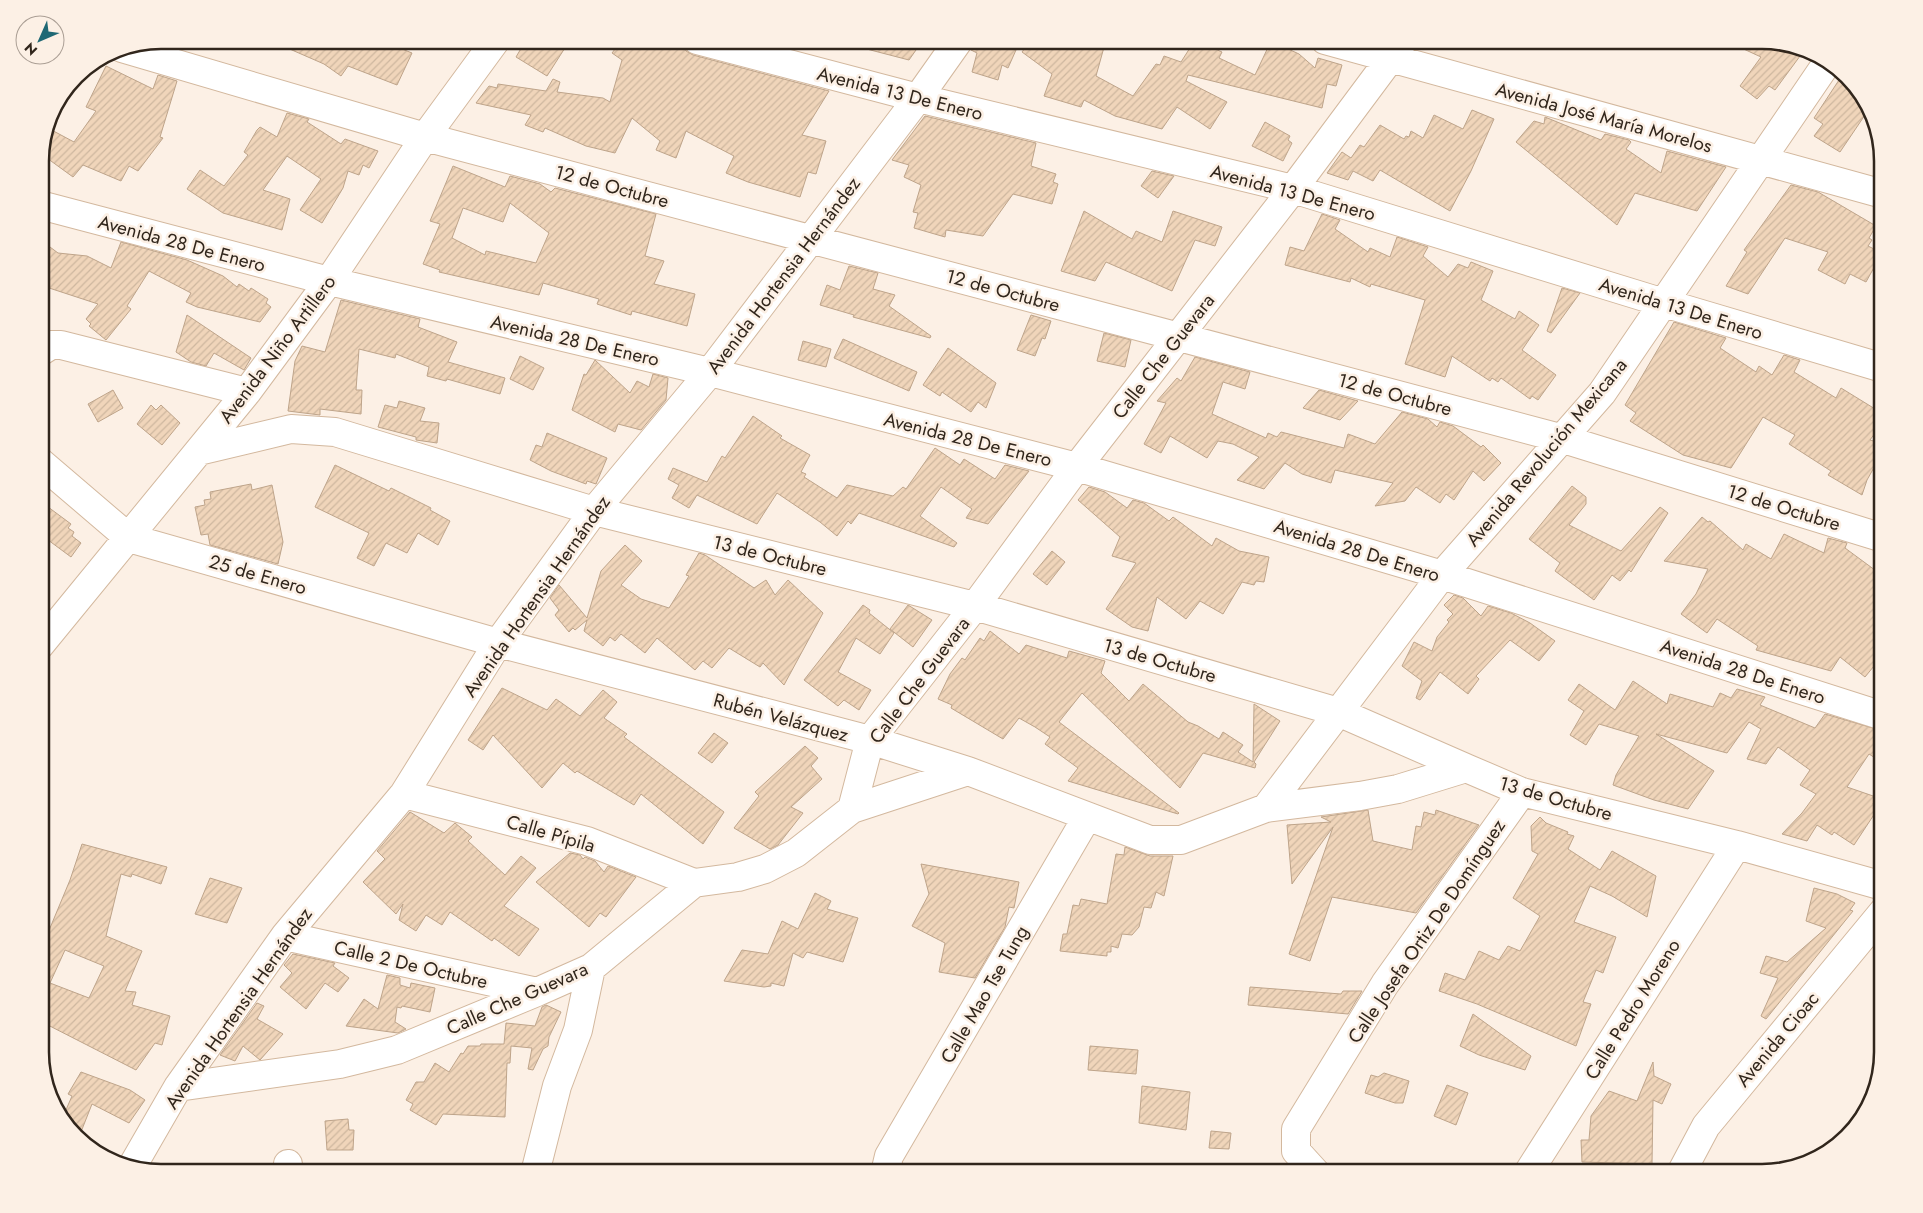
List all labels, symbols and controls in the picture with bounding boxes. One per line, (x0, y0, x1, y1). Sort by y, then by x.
north arrow (15, 15, 65, 65)
text: N (20, 38, 42, 60)
street label: Avenida 13 De Enero (814, 60, 986, 127)
street label: Avenida José María Morelos (1493, 76, 1715, 159)
street label: Avenida 13 De Enero (1207, 157, 1378, 228)
street label: 12 de Octubre (552, 158, 672, 215)
street label: Avenida Hortensia Hernández (700, 171, 867, 379)
street label: Avenida 28 De Enero (95, 208, 269, 279)
street label: 12 de Octubre (943, 262, 1063, 319)
street label: Avenida Niño Artillero (213, 270, 342, 429)
street label: Avenida 13 De Enero (1596, 271, 1766, 346)
street label: Calle Che Guevara (1106, 288, 1221, 425)
street label: Avenida 28 De Enero (488, 308, 662, 373)
street label: Avenida Revolución Mexicana (1459, 352, 1633, 552)
street label: 12 de Octubre (1335, 366, 1455, 423)
street label: Avenida 28 De Enero (881, 406, 1055, 473)
street label: 12 de Octubre (1724, 477, 1844, 538)
street label: Avenida Hortensia Hernández (456, 490, 617, 702)
street label: Avenida 28 De Enero (1271, 512, 1443, 589)
street label: 13 de Octubre (710, 528, 830, 583)
street label: 25 de Enero (206, 548, 310, 601)
street label: Calle Che Guevara (863, 611, 976, 749)
street label: 13 de Octubre (1100, 631, 1220, 690)
street label: Avenida 28 De Enero (1657, 632, 1829, 711)
street label: Rubén Velázquez (710, 686, 852, 749)
street label: 13 de Octubre (1496, 769, 1616, 828)
street label: Calle Pípila (503, 808, 598, 859)
street label: Calle Josefa Ortiz De Domínguez (1341, 814, 1512, 1049)
street label: Avenida Hortensia Hernández (158, 902, 319, 1114)
street label: Calle Mao Tse Tung (934, 920, 1035, 1068)
street label: Calle 2 De Octubre (331, 934, 491, 995)
street label: Calle Pedro Moreno (1578, 934, 1687, 1085)
street label: Calle Che Guevara (442, 955, 592, 1042)
street label: Avenida Cioac (1730, 986, 1825, 1093)

